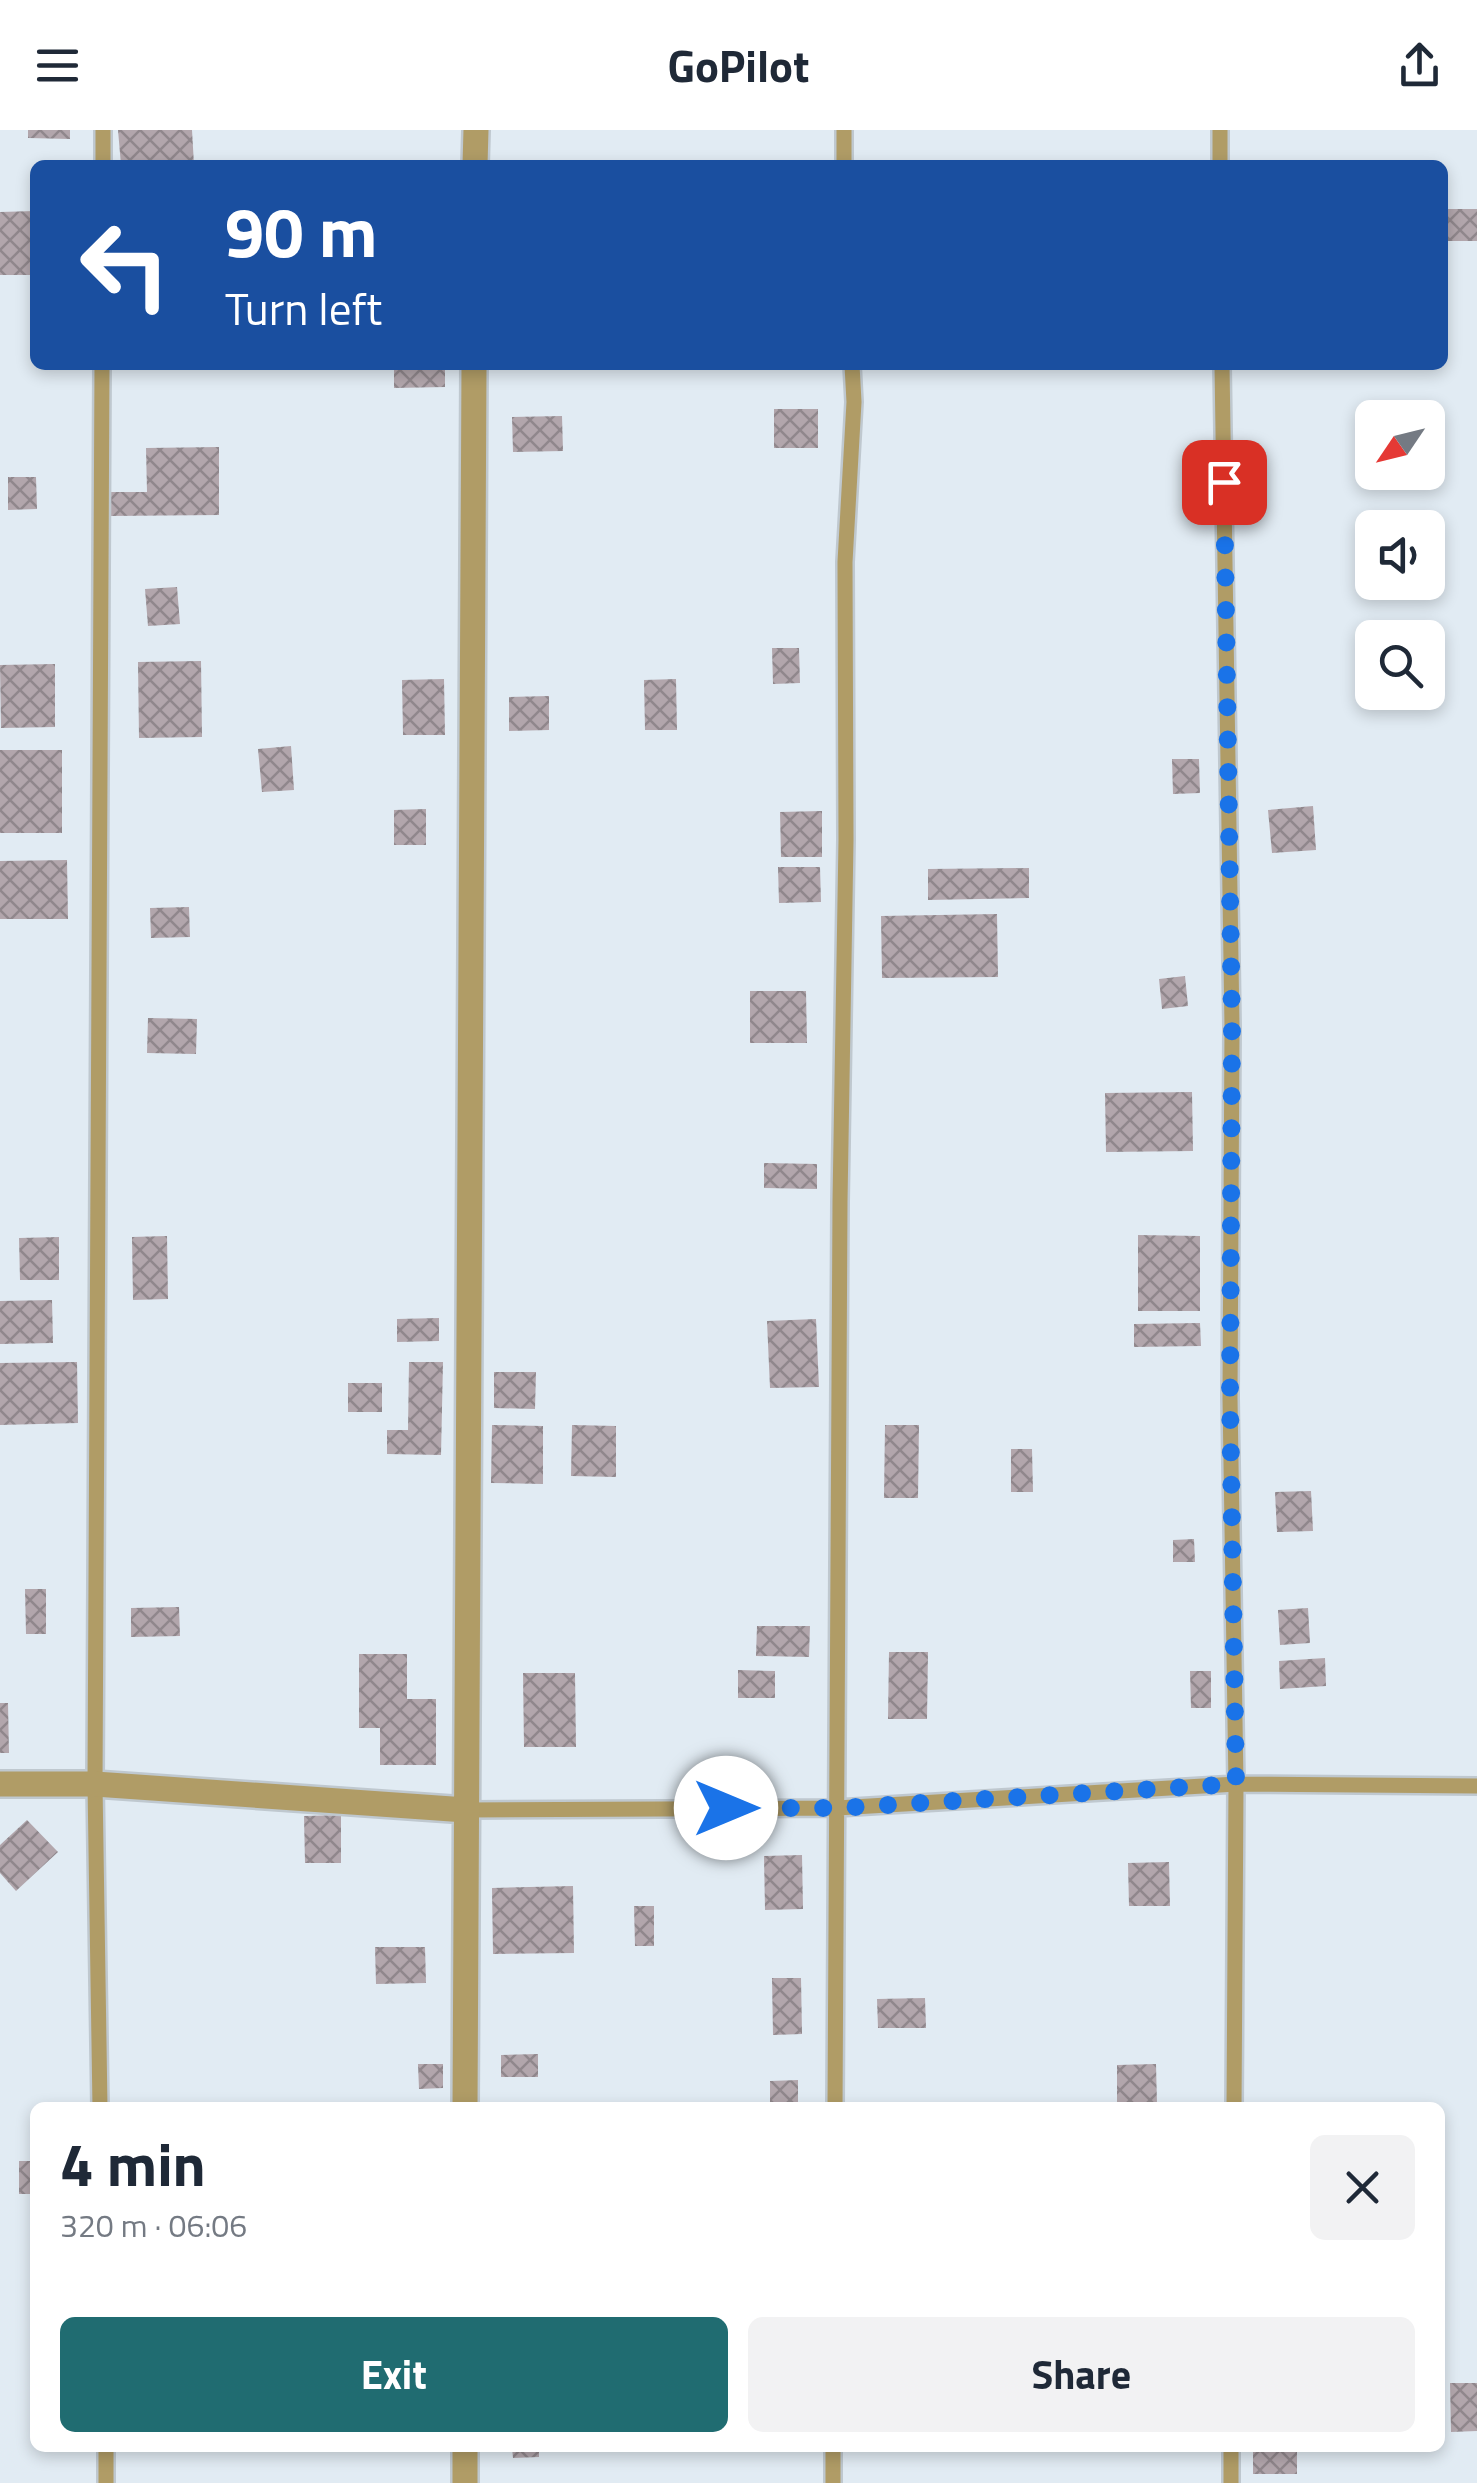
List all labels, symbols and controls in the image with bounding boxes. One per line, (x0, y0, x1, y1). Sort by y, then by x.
text: GoPilot (668, 31, 809, 99)
icon: menu (30, 38, 85, 93)
icon: share (1392, 38, 1447, 93)
text: 90 m (225, 178, 378, 284)
icon: left (60, 200, 190, 330)
text: Turn left (225, 274, 382, 342)
north arrow (1355, 400, 1445, 490)
map controls (1355, 400, 1445, 710)
pin (1182, 440, 1267, 525)
icon: arrive (1197, 455, 1252, 510)
button: sound (1355, 510, 1445, 600)
button: search (1355, 620, 1445, 710)
position arrow (674, 1756, 778, 1860)
text: 4 min (60, 2118, 206, 2209)
button: close (1310, 2135, 1415, 2240)
text: 320 m · 06:06 (60, 2201, 247, 2249)
button: Exit (60, 2317, 728, 2432)
button: Share (748, 2317, 1415, 2432)

